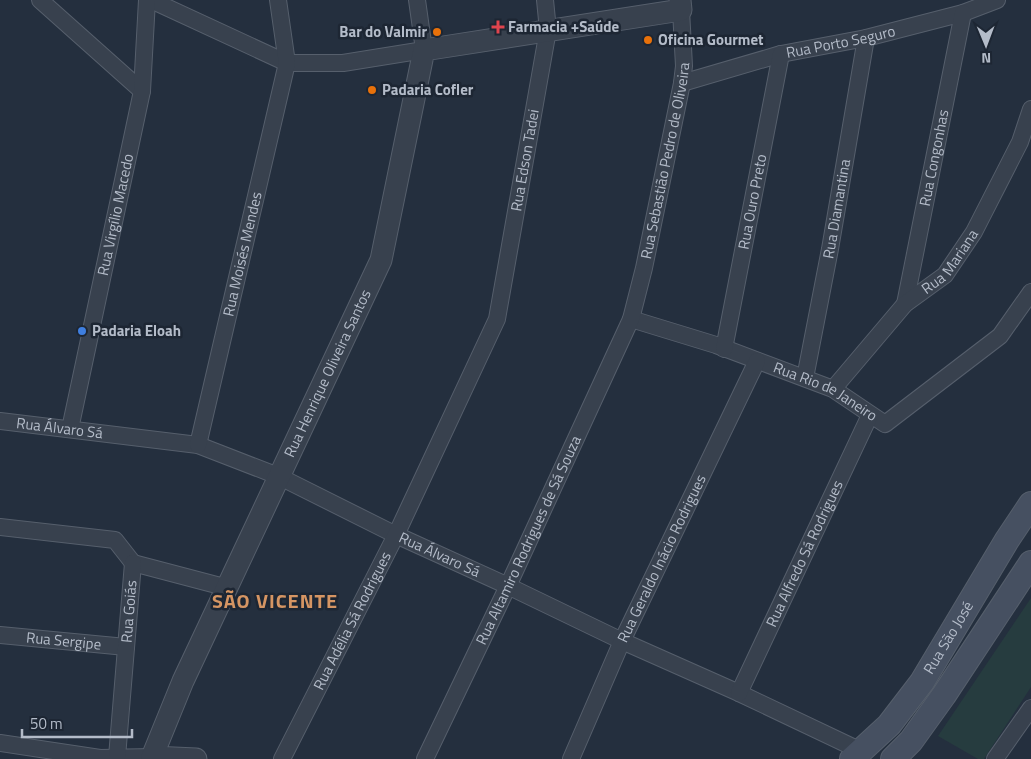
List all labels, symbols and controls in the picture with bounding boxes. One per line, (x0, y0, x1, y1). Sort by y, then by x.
place label: Farmacia +Saúde (508, 15, 619, 38)
street label: Rua Porto Seguro (784, 19, 898, 64)
place label: Bar do Valmir (339, 20, 427, 43)
north arrow (961, 20, 1011, 70)
marker: Farmacia +Saúde (492, 21, 504, 33)
marker: Bar do Valmir (431, 26, 443, 38)
place label: Oficina Gourmet (658, 28, 764, 51)
marker: Oficina Gourmet (642, 34, 654, 46)
text: N (981, 48, 991, 69)
street label: Rua Sebastião Pedro de Oliveira (634, 60, 695, 261)
place label: Padaria Cofler (382, 78, 474, 101)
marker: Padaria Cofler (366, 84, 378, 96)
street label: Rua Edson Tadei (504, 107, 545, 213)
street label: Rua Congonhas (913, 107, 955, 208)
street label: Rua Virgílio Macedo (91, 151, 139, 278)
street label: Rua Ouro Preto (731, 152, 772, 251)
street label: Rua Diamantina (816, 157, 856, 261)
street label: Rua Moisés Mendes (216, 189, 268, 319)
street label: Rua Mariana (916, 224, 984, 300)
street label: Rua Henrique Oliveira Santos (278, 285, 377, 461)
place label: Padaria Eloah (92, 319, 181, 342)
marker: Padaria Eloah (76, 325, 88, 337)
street label: Rua Rio de Janeiro (770, 356, 882, 427)
street label: Rua Álvaro Sá (15, 411, 105, 444)
street label: Rua Altamiro Rodrigues de Sá Souza (469, 431, 587, 649)
street label: Rua Geraldo Inácio Rodrigues (611, 470, 712, 646)
street label: Rua Alfredo Sá Rodrigues (760, 476, 849, 631)
street label: Rua Álvaro Sá (395, 526, 485, 583)
street label: Rua Adélia Sá Rodrigues (307, 547, 397, 694)
street label: Rua Goiás (114, 579, 143, 644)
district label: SÃO VICENTE (212, 585, 338, 616)
street label: Rua São José (917, 597, 979, 678)
street label: Rua Sergipe (25, 626, 102, 656)
scale bar (22, 706, 132, 738)
text: 50 m (30, 712, 63, 735)

